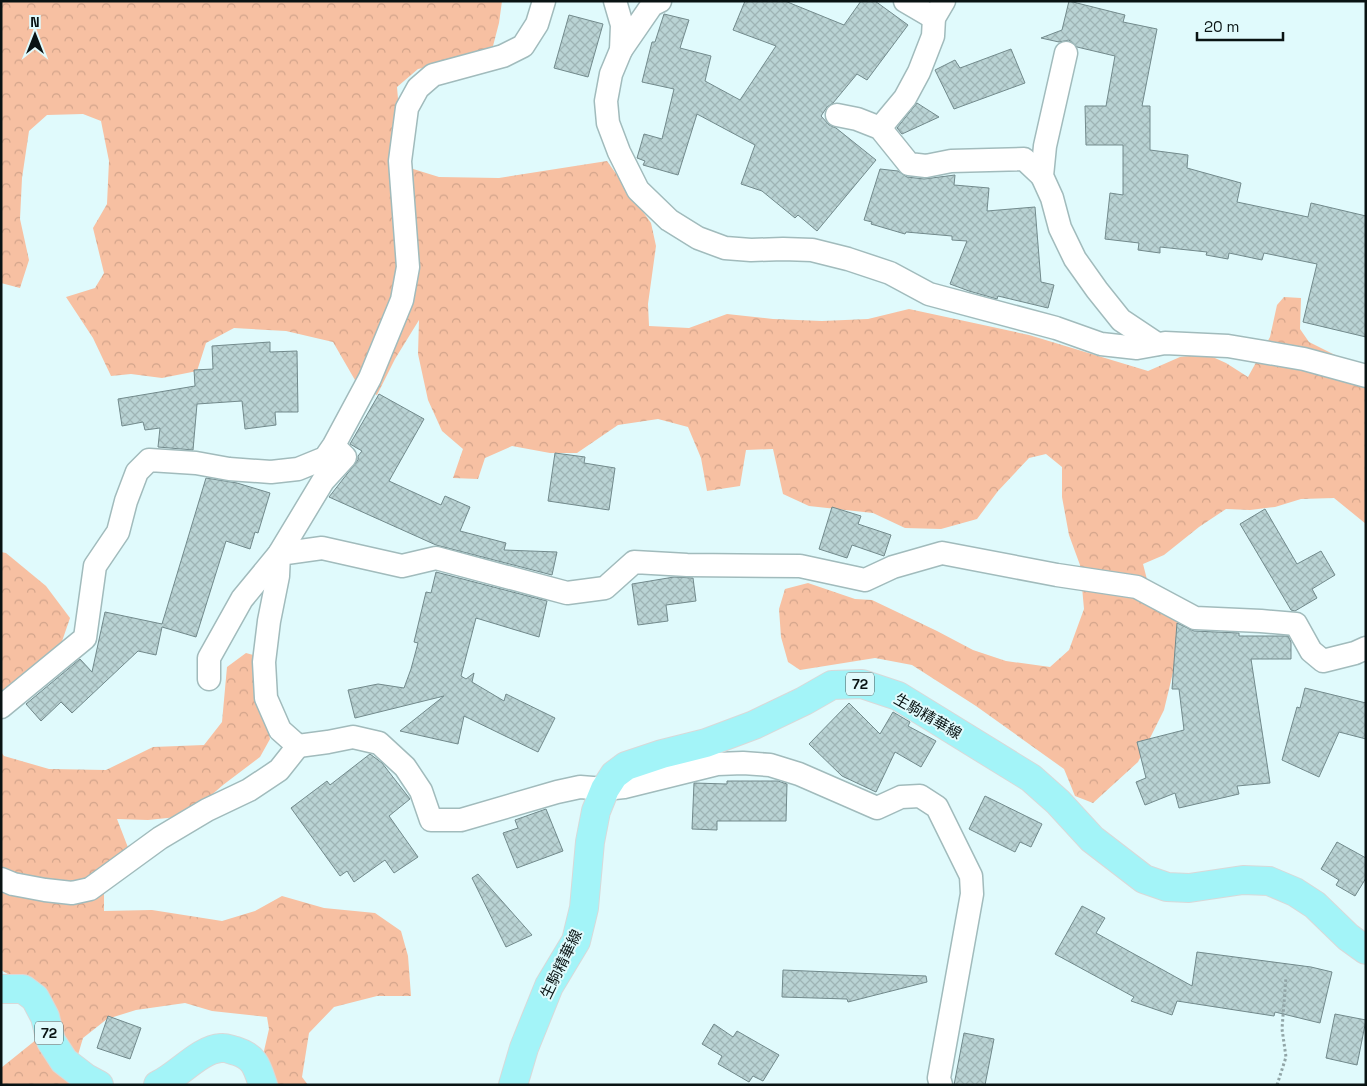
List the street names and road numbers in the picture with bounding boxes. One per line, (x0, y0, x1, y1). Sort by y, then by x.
road number: 72 (846, 672, 874, 696)
street label: 生駒精華線 (891, 689, 965, 743)
street label: 生駒精華線 (536, 926, 586, 1002)
road number: 72 (35, 1021, 63, 1044)

